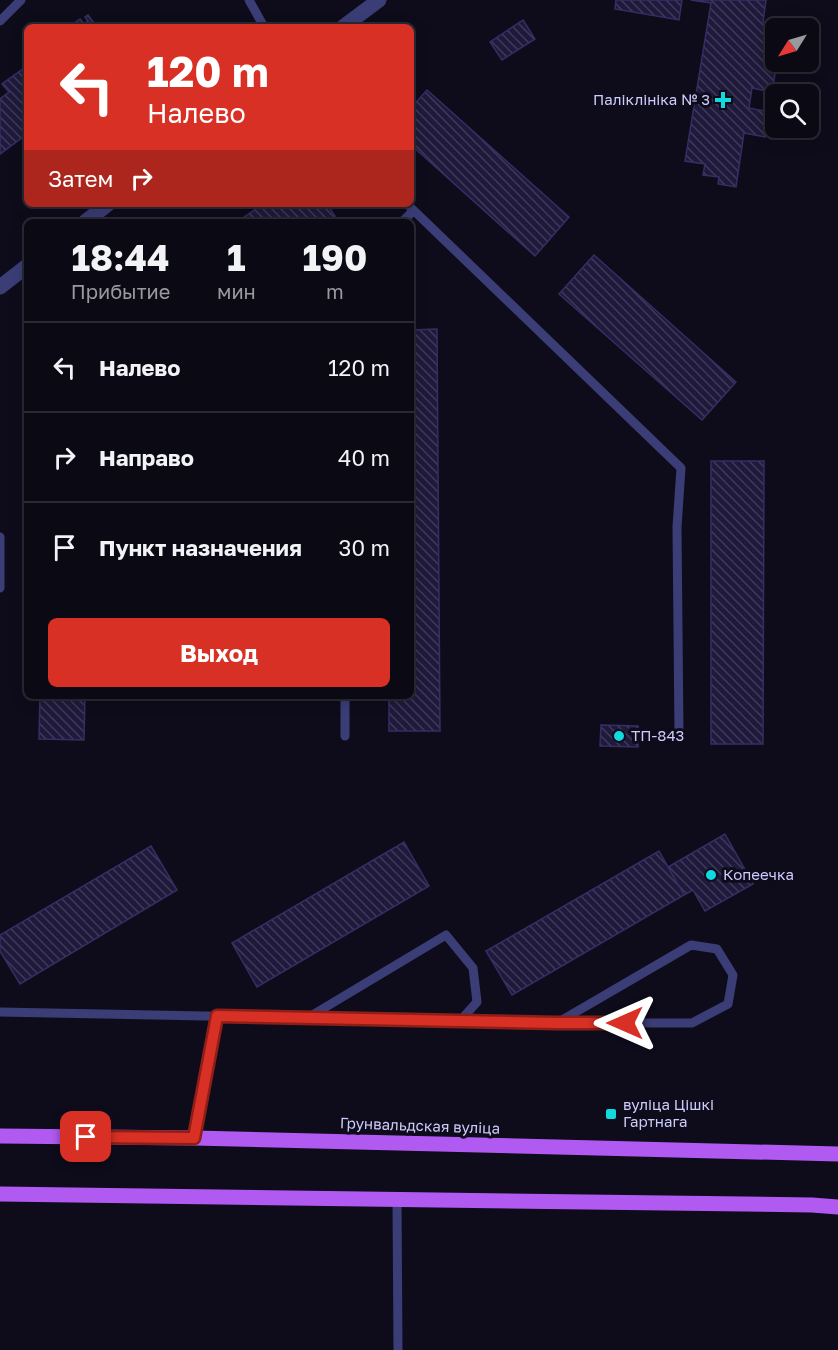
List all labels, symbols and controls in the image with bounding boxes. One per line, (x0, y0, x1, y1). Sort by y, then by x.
north arrow (765, 18, 819, 72)
map controls (765, 18, 819, 138)
text: 120 m (147, 46, 269, 96)
icon: left (48, 48, 126, 126)
button: search (765, 84, 819, 138)
place label: Паліклініка № 3 (593, 90, 710, 108)
marker: Паліклініка № 3 (714, 91, 732, 109)
text: Налево (147, 97, 246, 129)
icon: right (125, 162, 158, 195)
text: Затем (48, 165, 113, 192)
text: 18:44 (71, 236, 170, 279)
text: 1 (227, 236, 246, 279)
text: 190 (302, 236, 367, 279)
text: Прибытие (71, 279, 170, 303)
text: мин (217, 279, 256, 303)
text: m (326, 279, 344, 303)
icon: left (48, 351, 81, 384)
text: Налево (99, 354, 181, 381)
text: 120 m (328, 354, 390, 381)
icon: right (48, 441, 81, 474)
text: Направо (99, 444, 194, 471)
text: 40 m (338, 444, 390, 471)
icon: arrive (48, 531, 81, 564)
text: Пункт назначения (99, 534, 302, 561)
text: 30 m (339, 534, 390, 561)
button: Выход (48, 618, 390, 687)
place label: ТП-843 (631, 726, 684, 744)
marker: ТП-843 (612, 729, 626, 743)
place label: Копеечка (723, 865, 794, 883)
marker: Копеечка (704, 868, 718, 882)
position arrow (593, 991, 657, 1055)
place label: вуліца Цішкі Гартнага (623, 1095, 714, 1130)
marker: вуліца Цішкі Гартнага (604, 1107, 618, 1121)
pin (60, 1111, 111, 1162)
street label: Грунвальдская вуліца (340, 1113, 500, 1137)
icon: arrive (69, 1120, 102, 1153)

